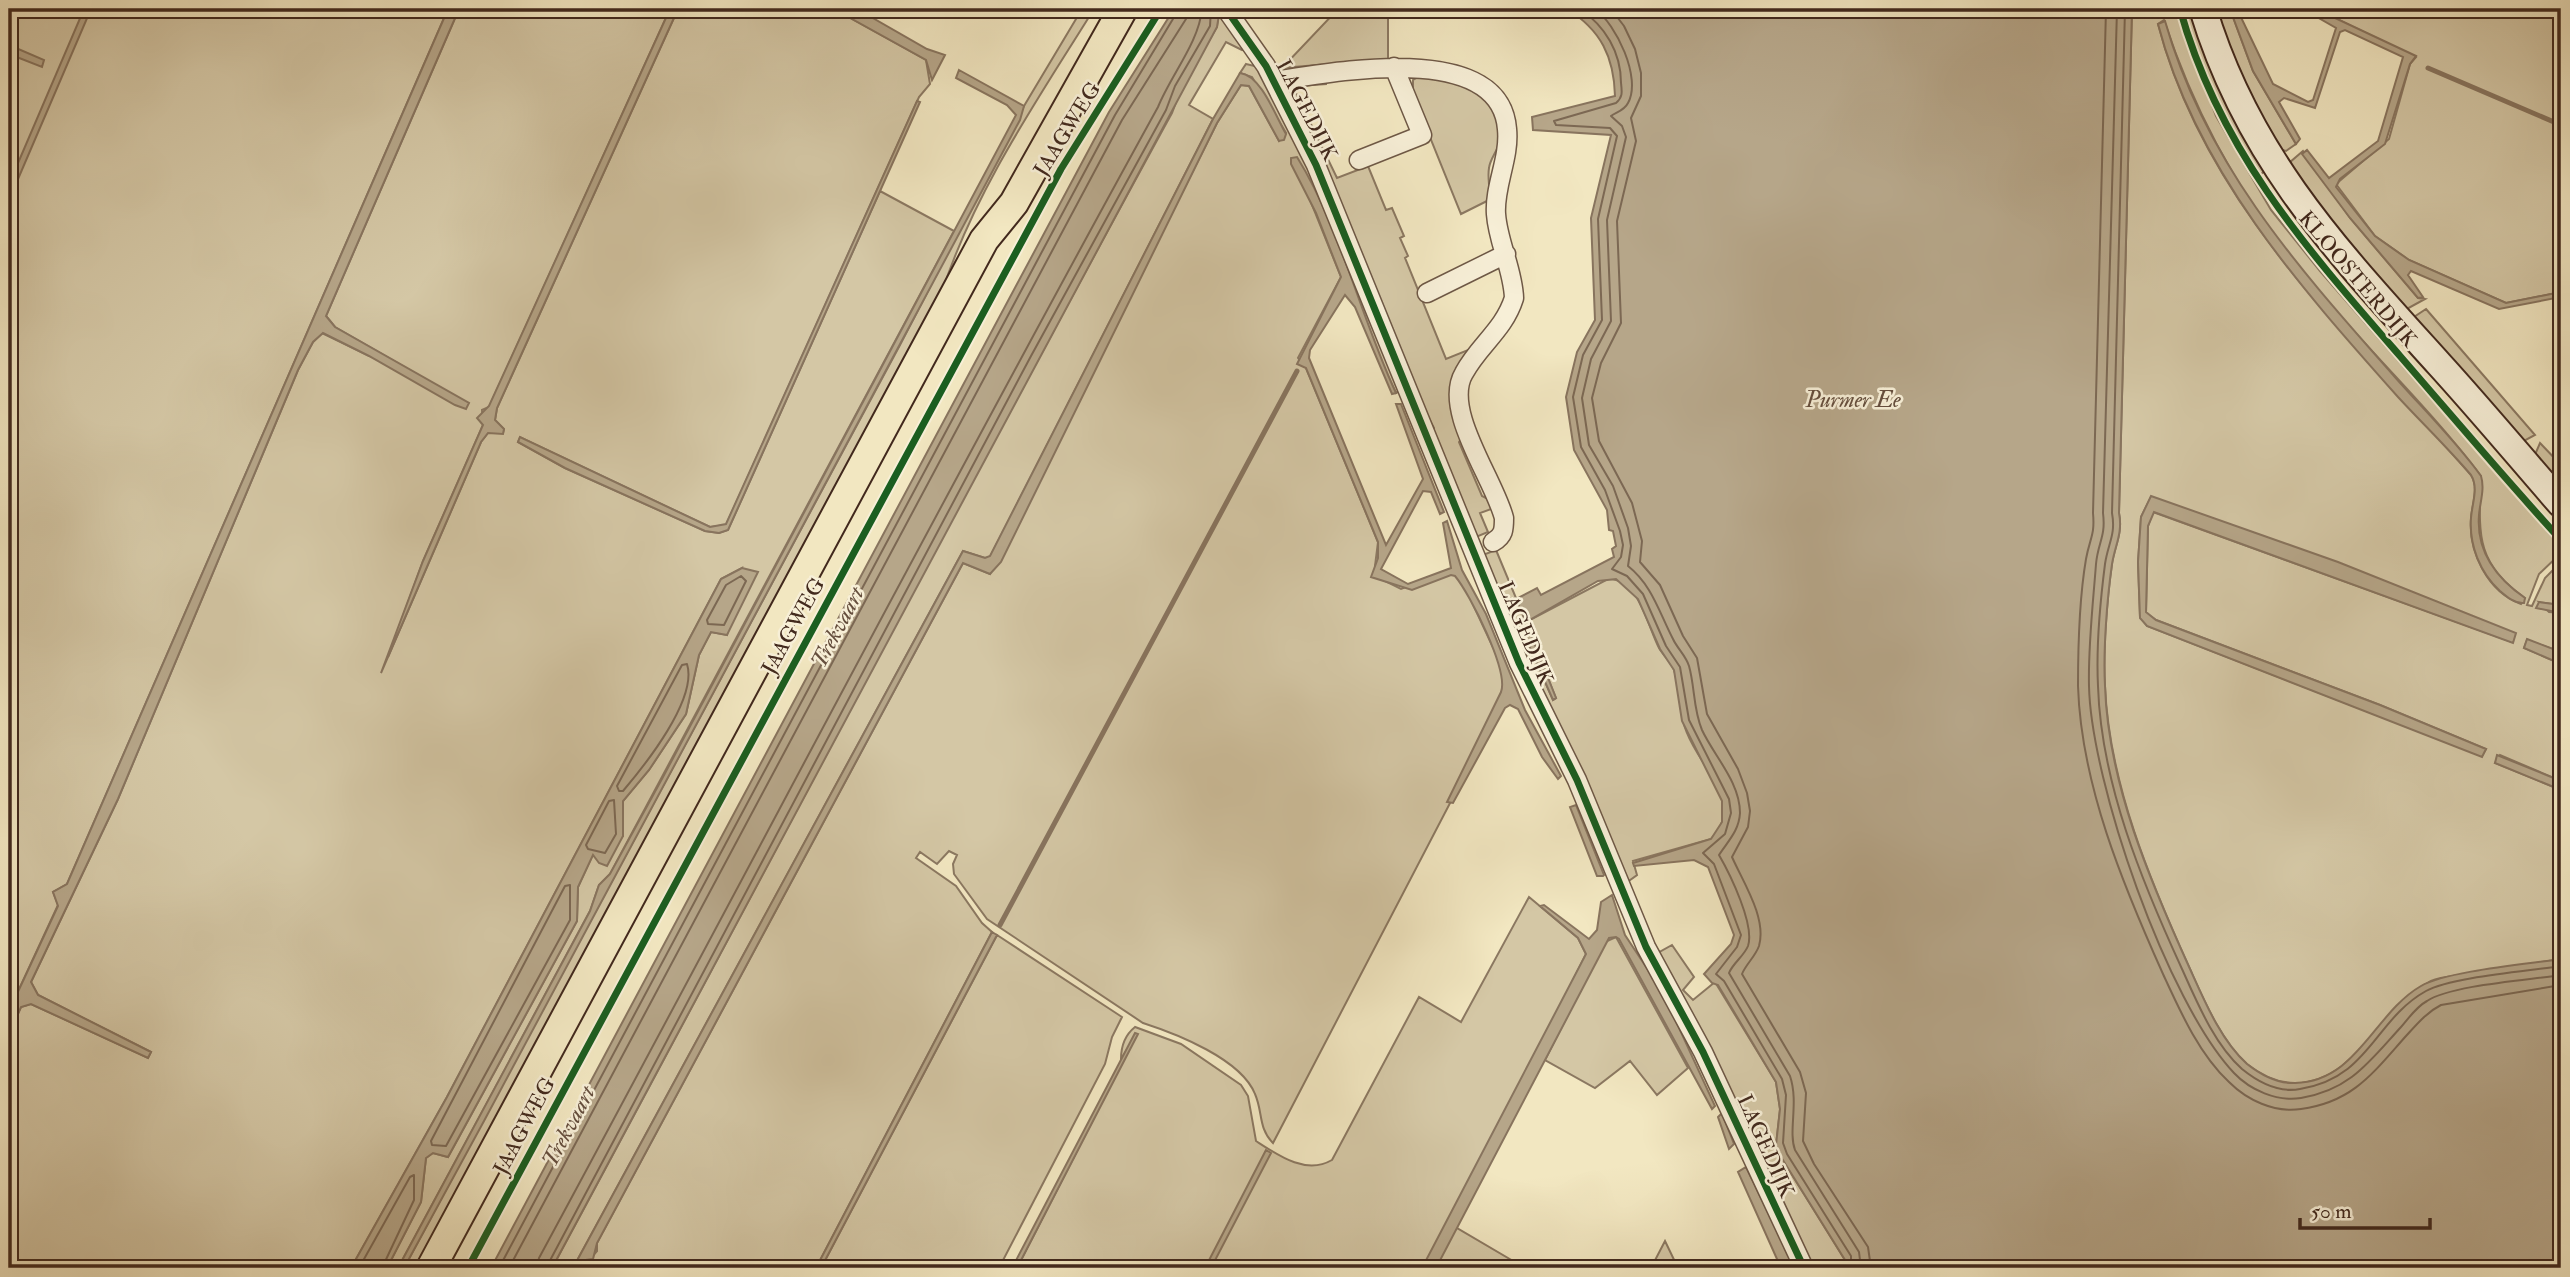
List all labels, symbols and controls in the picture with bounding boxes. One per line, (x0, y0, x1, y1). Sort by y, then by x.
street label: LAGEDIJK (1270, 55, 1344, 166)
street label: JAAGWEG (1027, 77, 1107, 182)
street label: KLOOSTERDIJK (2293, 205, 2423, 353)
water label: Purmer Ee (1804, 385, 1901, 414)
street label: JAAGWEG (755, 573, 831, 680)
street label: LAGEDIJK (1492, 577, 1560, 689)
water label: Trekvaart (804, 581, 871, 673)
street label: JAAGWEG (487, 1073, 561, 1181)
water label: Trekvaart (535, 1080, 602, 1172)
street label: LAGEDIJK (1731, 1090, 1800, 1202)
scale bar (2300, 1186, 2430, 1230)
text: 50 m (2311, 1198, 2352, 1225)

